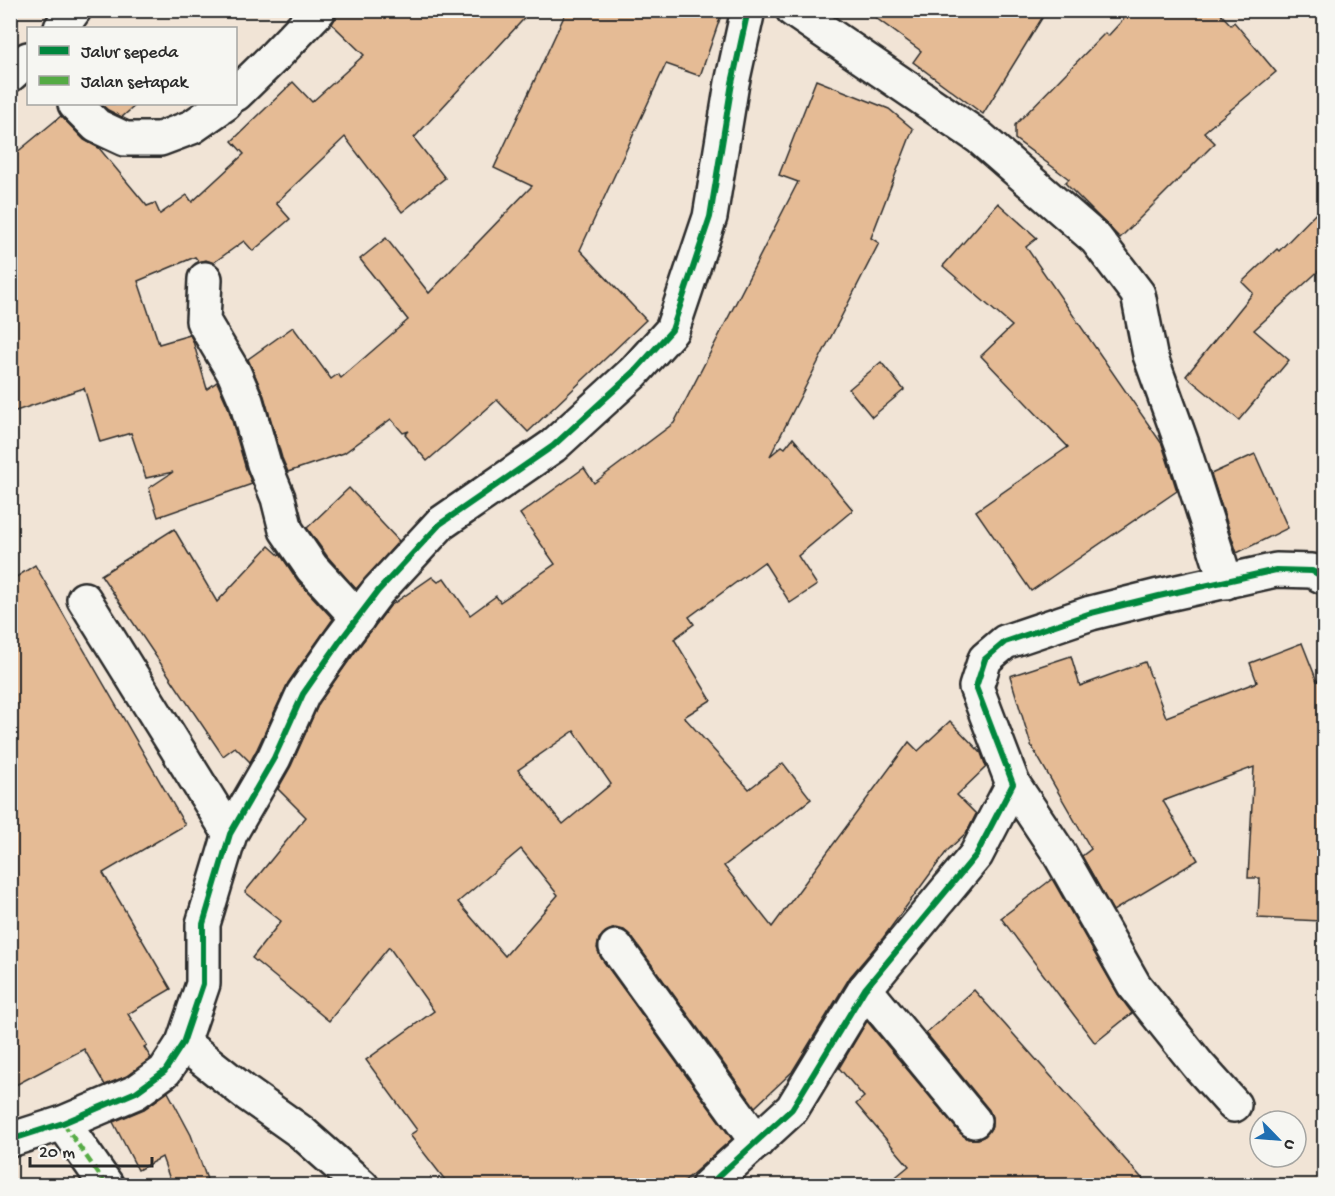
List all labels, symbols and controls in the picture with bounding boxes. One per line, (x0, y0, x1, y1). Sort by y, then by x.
legend (27, 27, 237, 105)
text: Jalur sepeda (81, 43, 179, 64)
text: Jalan setapak (81, 73, 189, 94)
north arrow (1248, 1109, 1308, 1169)
scale bar (30, 1130, 152, 1168)
text: U (1278, 1136, 1299, 1153)
text: 20 m (39, 1143, 75, 1164)

